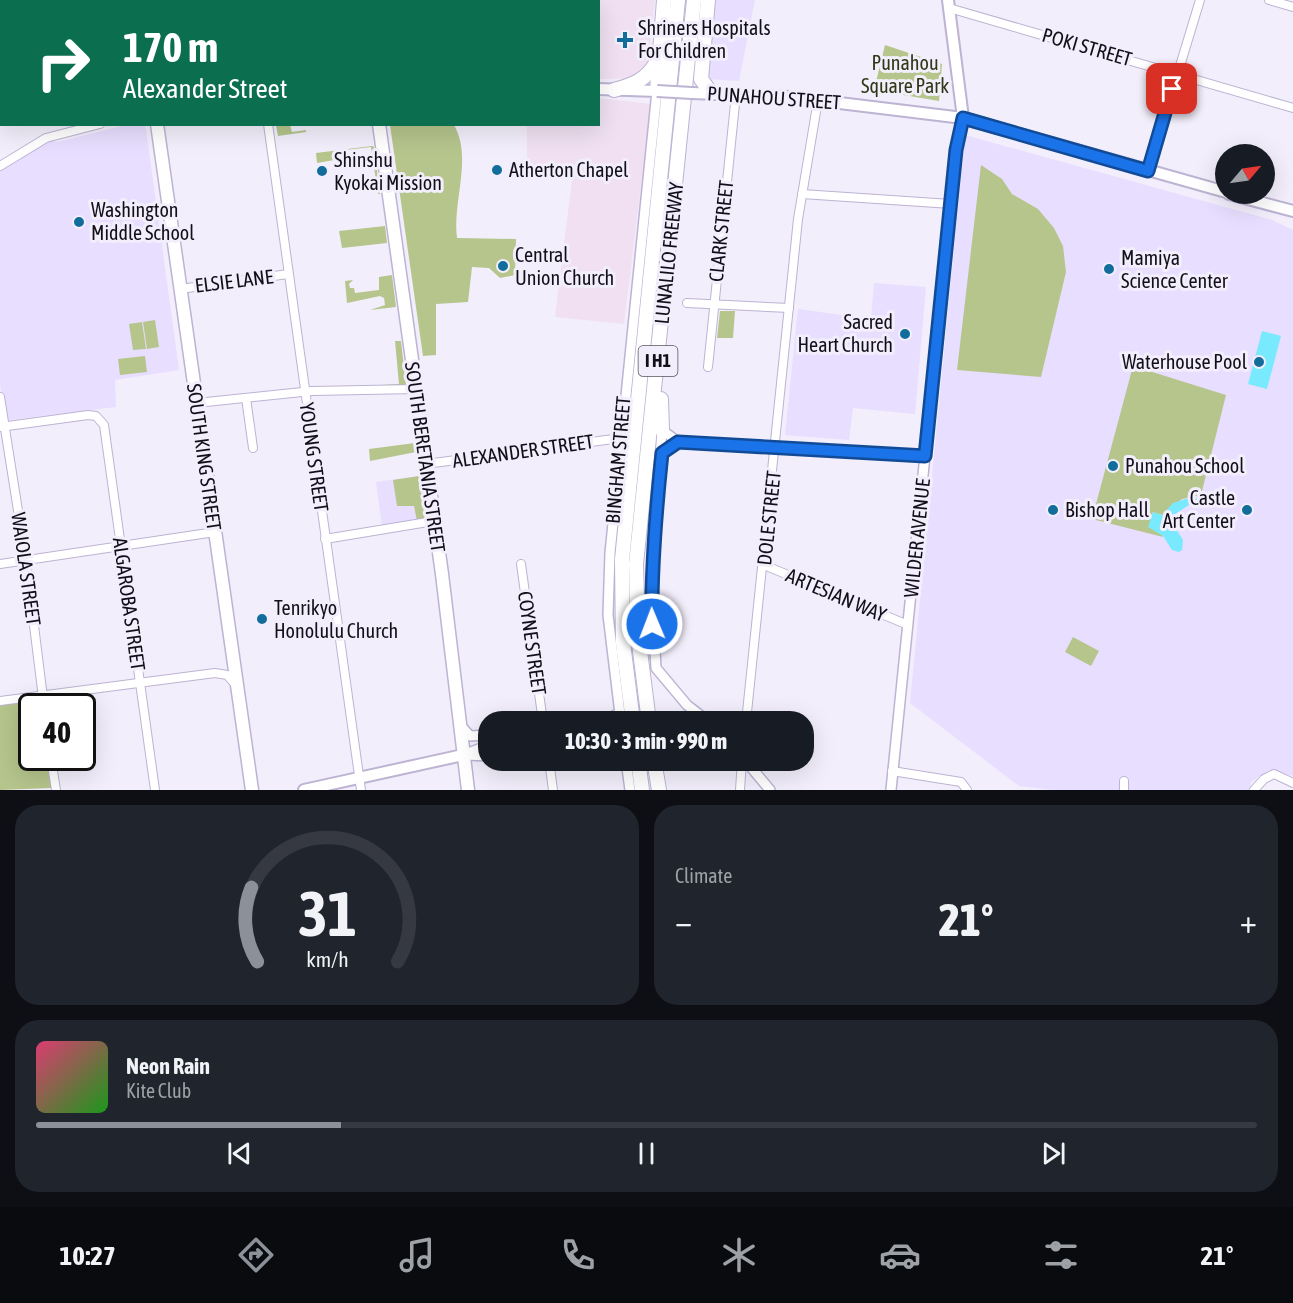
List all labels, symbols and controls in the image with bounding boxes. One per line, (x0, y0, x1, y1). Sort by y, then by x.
place label: Shriners Hospitals For Children (638, 16, 771, 62)
text: 170 m (123, 23, 218, 71)
street label: POKI STREET (1040, 23, 1135, 70)
icon: right (24, 24, 102, 102)
marker: Shriners Hospitals For Children (616, 31, 634, 49)
park label: Punahou Square Park (861, 51, 949, 97)
pin (1146, 63, 1197, 114)
icon: arrive (1155, 72, 1188, 105)
text: Alexander Street (123, 73, 288, 104)
street label: PUNAHOU STREET (706, 81, 842, 114)
north arrow (1215, 144, 1275, 204)
map controls (1215, 144, 1275, 204)
place label: Shinshu Kyokai Mission (334, 148, 442, 194)
place label: Atherton Chapel (509, 158, 629, 181)
marker: Atherton Chapel (490, 163, 504, 177)
marker: Shinshu Kyokai Mission (315, 164, 329, 178)
street label: CLARK STREET (704, 179, 737, 283)
street label: LUNALILO FREEWAY (650, 181, 687, 325)
place label: Washington Middle School (91, 198, 195, 244)
marker: Washington Middle School (72, 215, 86, 229)
place label: Central Union Church (515, 243, 614, 289)
place label: Mamiya Science Center (1121, 246, 1229, 292)
marker: Central Union Church (496, 259, 510, 273)
marker: Mamiya Science Center (1102, 262, 1116, 276)
street label: ELSIE LANE (193, 264, 275, 297)
place label: Sacred Heart Church (797, 310, 893, 356)
marker: Sacred Heart Church (898, 327, 912, 341)
road number: I H1 (638, 346, 678, 376)
place label: Waterhouse Pool (1122, 350, 1248, 373)
marker: Waterhouse Pool (1252, 355, 1266, 369)
street label: SOUTH BERETANIA STREET (401, 360, 450, 554)
street label: SOUTH KING STREET (183, 382, 226, 532)
street label: BINGHAM STREET (600, 395, 635, 524)
street label: YOUNG STREET (295, 401, 334, 513)
street label: ALEXANDER STREET (451, 429, 595, 472)
place label: Punahou School (1125, 454, 1245, 477)
marker: Punahou School (1106, 459, 1120, 473)
street label: DOLE STREET (752, 469, 785, 566)
street label: WILDER AVENUE (899, 477, 934, 599)
place label: Castle Art Center (1163, 486, 1236, 532)
place label: Bishop Hall (1065, 498, 1150, 521)
marker: Bishop Hall (1046, 503, 1060, 517)
marker: Castle Art Center (1240, 503, 1254, 517)
street label: WAIOLA STREET (7, 511, 46, 627)
street label: ALGAROBA STREET (109, 536, 150, 672)
street label: ARTESIAN WAY (783, 563, 890, 626)
street label: COYNE STREET (514, 590, 551, 697)
position arrow (620, 592, 684, 656)
place label: Tenrikyo Honolulu Church (274, 596, 398, 642)
marker: Tenrikyo Honolulu Church (255, 612, 269, 626)
speed limit sign: 40 (18, 693, 96, 771)
text: 10:30 · 3 min · 990 m (565, 728, 727, 754)
text: Climate (675, 864, 732, 887)
text: 31 (298, 878, 356, 949)
text: 21° (939, 894, 993, 946)
text: − (675, 902, 692, 940)
text: + (1240, 902, 1257, 940)
text: km/h (306, 947, 348, 972)
text: Neon Rain (126, 1053, 210, 1079)
text: Kite Club (126, 1079, 191, 1102)
icon: previous (223, 1137, 256, 1170)
icon: pause (630, 1137, 663, 1170)
icon: next (1037, 1137, 1070, 1170)
icon: directions (235, 1234, 277, 1276)
icon: music (396, 1234, 438, 1276)
icon: phone (557, 1234, 599, 1276)
icon: climate (718, 1234, 760, 1276)
icon: car (879, 1234, 921, 1276)
icon: filters (1040, 1234, 1082, 1276)
text: 10:27 (60, 1240, 116, 1271)
text: 21° (1201, 1240, 1233, 1271)

